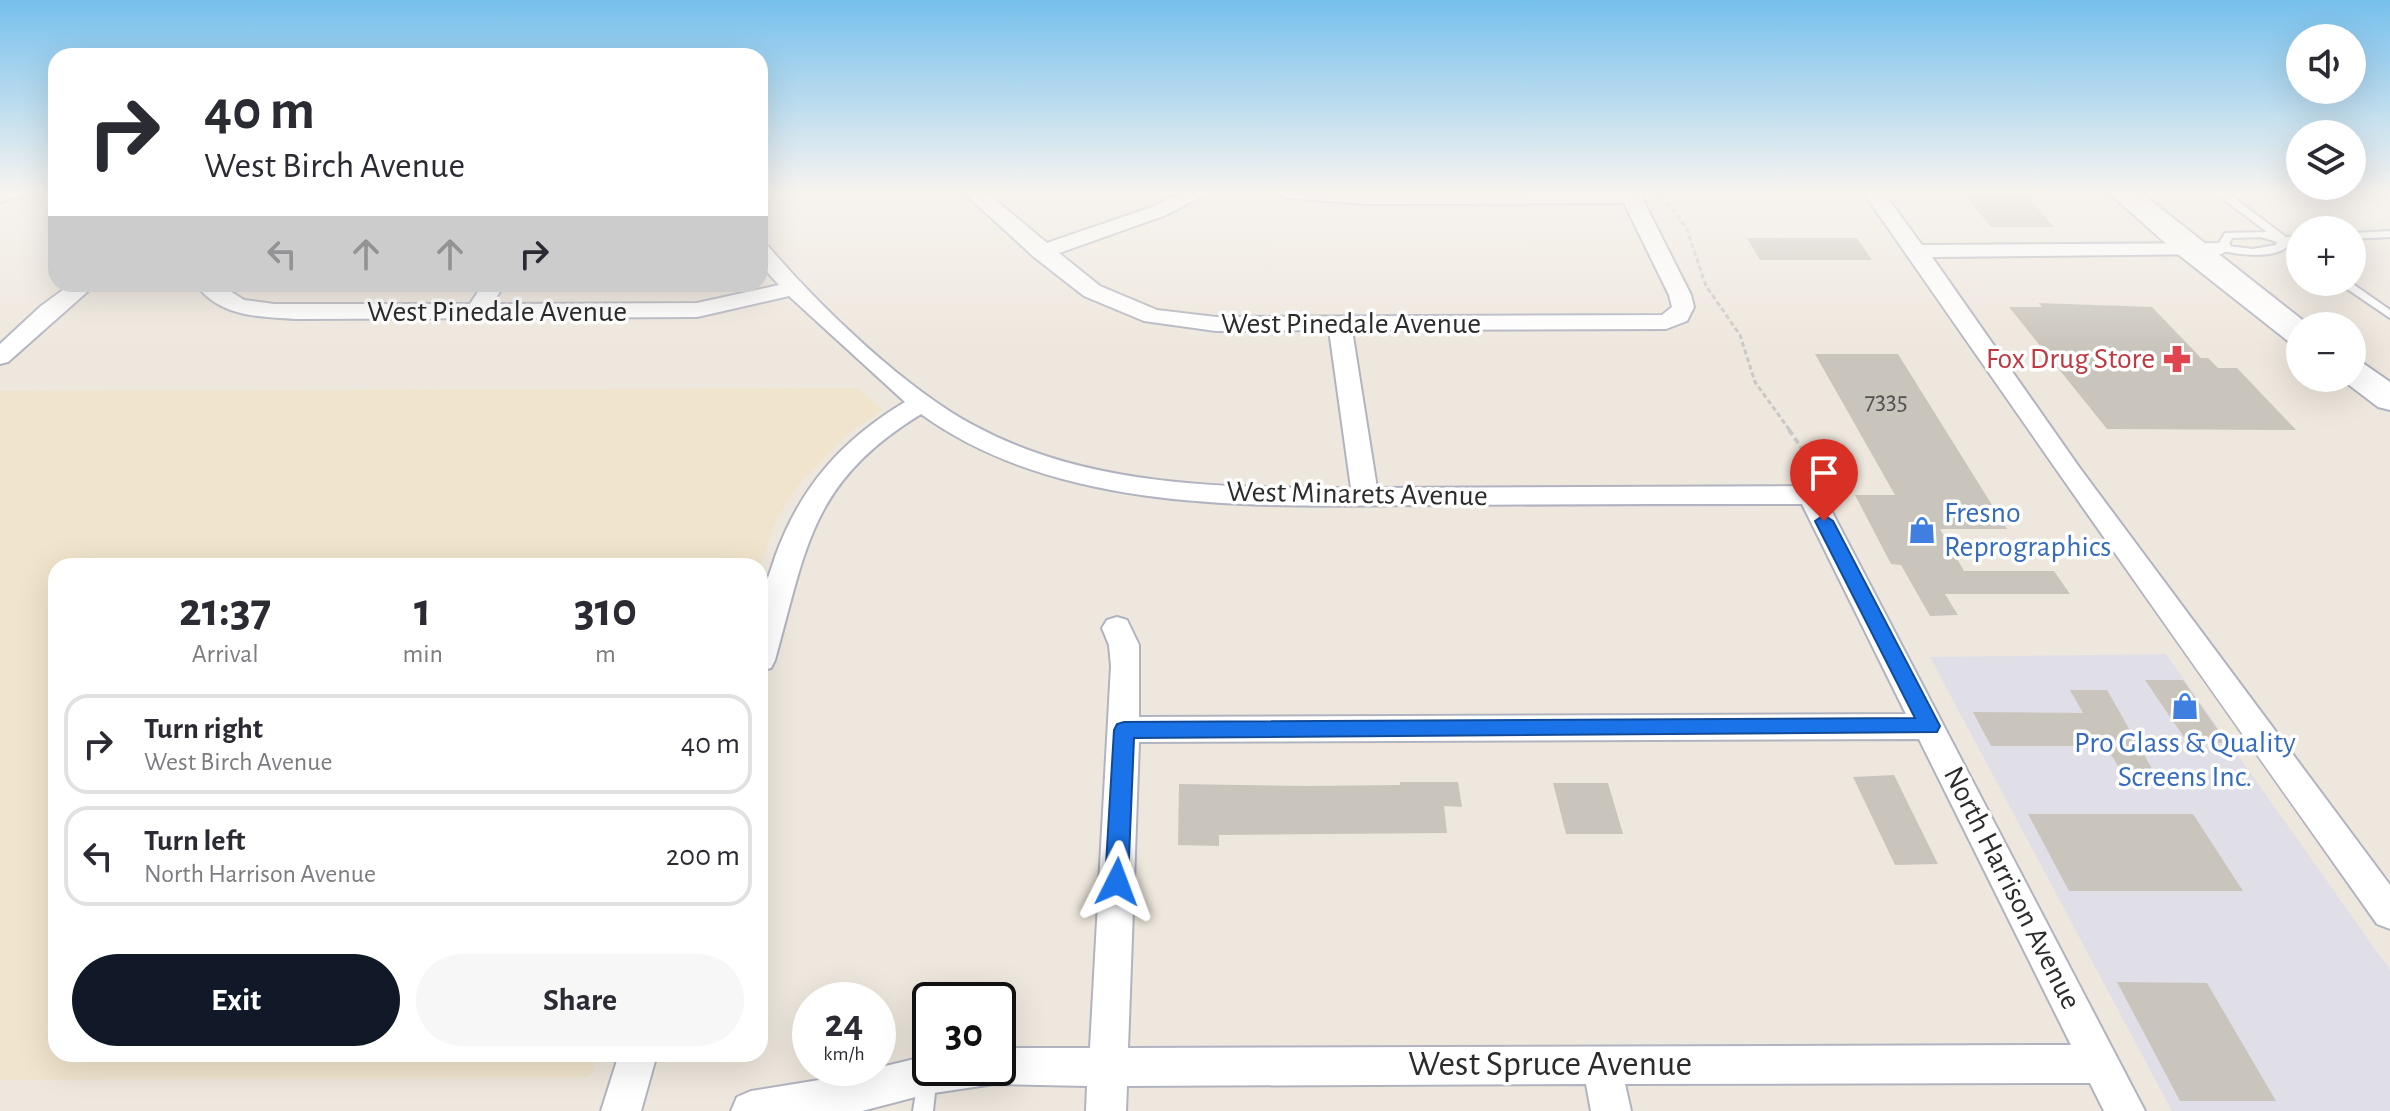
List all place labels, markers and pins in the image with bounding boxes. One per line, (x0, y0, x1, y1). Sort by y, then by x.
place label: Fox Drug Store (1986, 344, 2155, 374)
pharmacy icon: Fox Drug Store (2162, 344, 2192, 374)
pin (1790, 439, 1858, 521)
place label: Fresno Reprographics (1944, 498, 2111, 562)
shop icon: Fresno Reprographics (1907, 515, 1937, 545)
shop icon: Pro Glass & Quality Screens Inc. (2170, 691, 2200, 721)
place label: Pro Glass & Quality Screens Inc. (2074, 728, 2296, 792)

